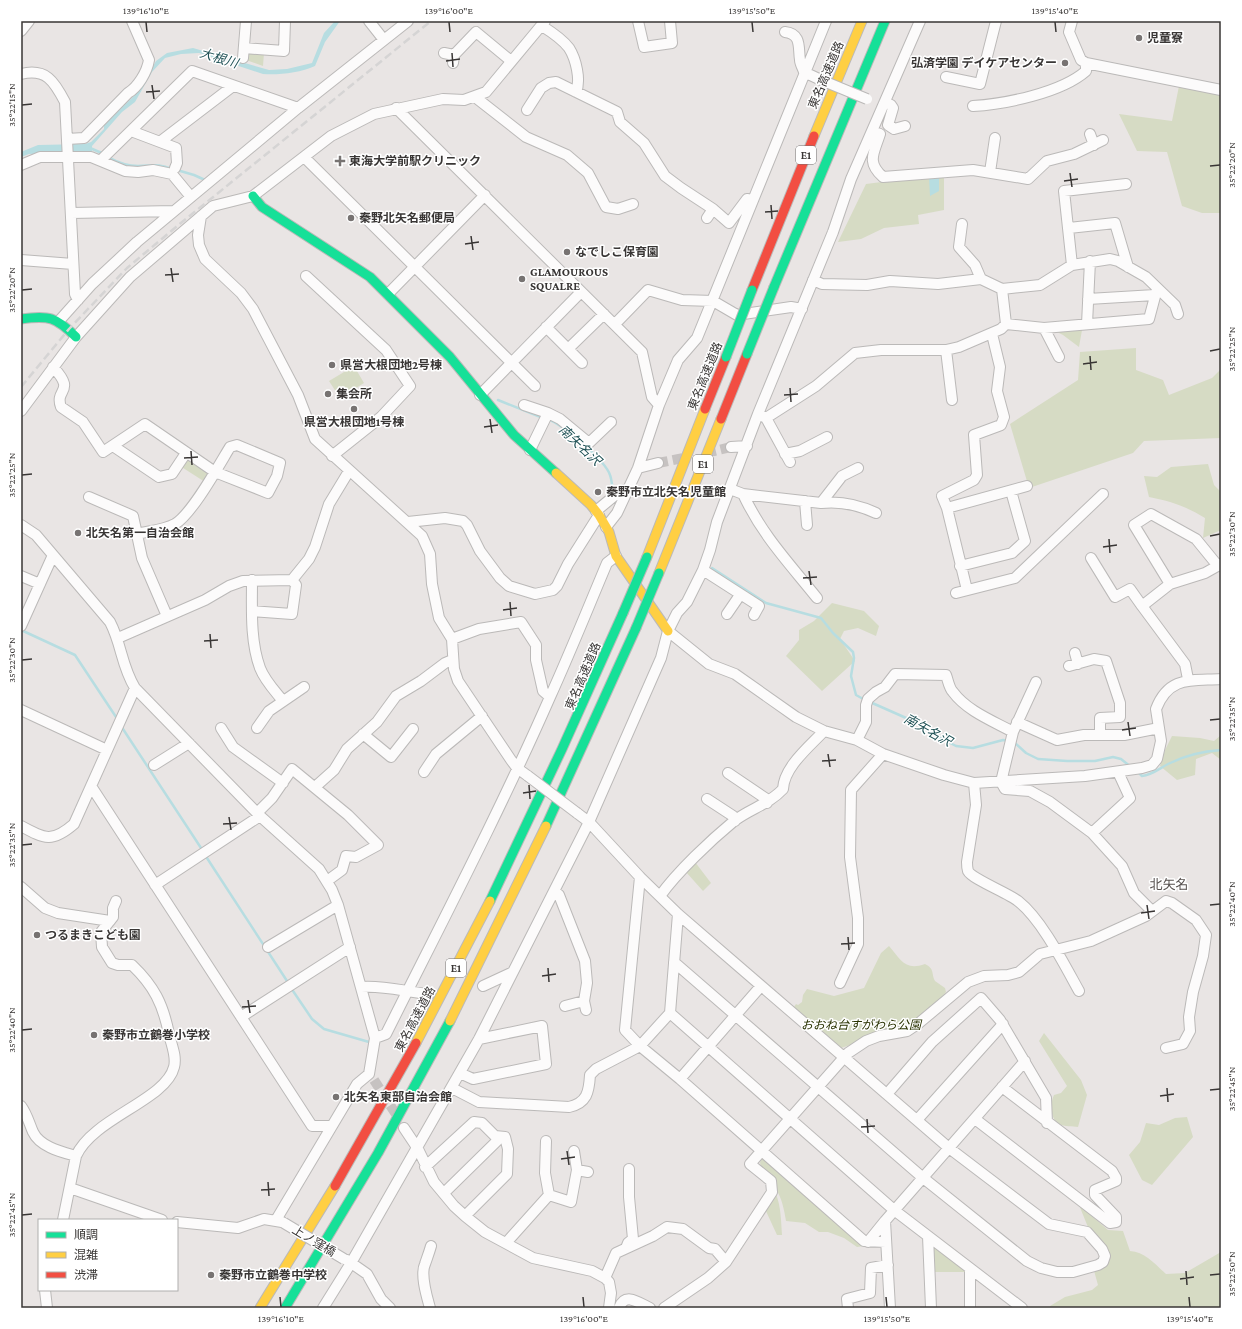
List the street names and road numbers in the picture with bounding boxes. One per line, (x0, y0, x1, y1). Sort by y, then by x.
street label: 東名高速道路 (805, 39, 847, 111)
road number: E1 (796, 146, 816, 164)
street label: 東名高速道路 (685, 340, 725, 412)
road number: E1 (693, 455, 713, 473)
street label: 東名高速道路 (562, 640, 604, 712)
road number: E1 (446, 959, 466, 977)
street label: 東名高速道路 (392, 984, 438, 1054)
street label: 上ノ窪橋 (290, 1223, 338, 1259)

